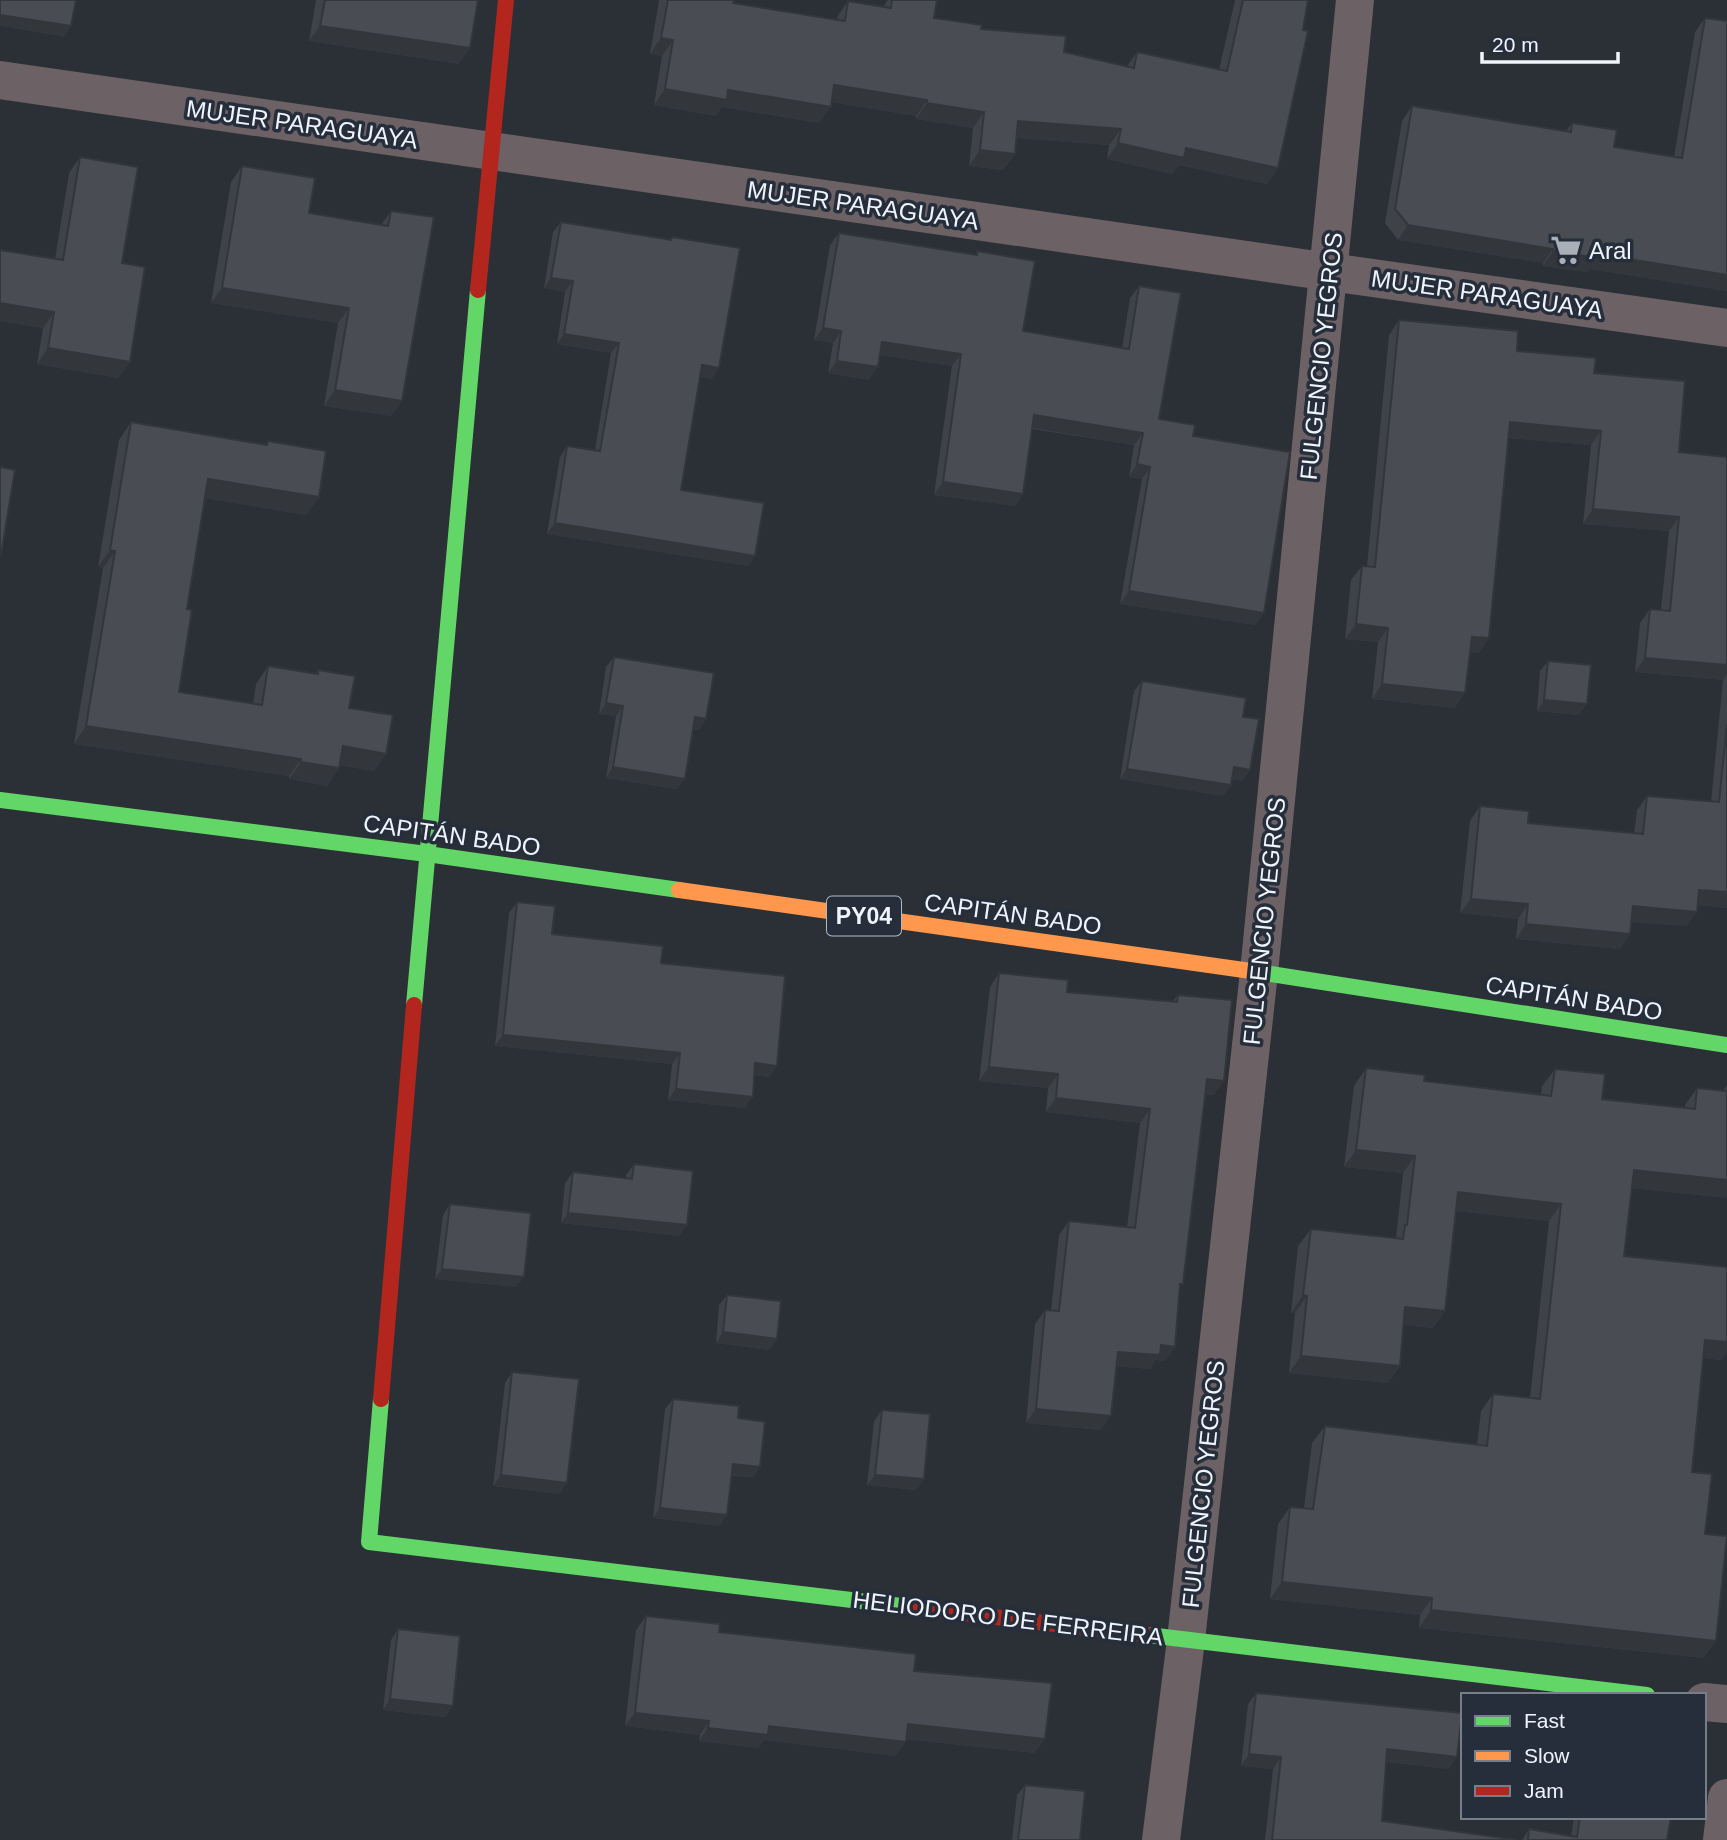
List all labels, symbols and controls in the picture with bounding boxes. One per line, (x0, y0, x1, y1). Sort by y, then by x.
scale bar (1482, 21, 1618, 65)
text: 20 m (1492, 33, 1539, 56)
street label: MUJER PARAGUAYA (185, 94, 419, 154)
street label: MUJER PARAGUAYA (746, 175, 980, 235)
street label: FULGENCIO YEGROS (1295, 231, 1347, 481)
supermarket icon: Aral (1549, 233, 1583, 267)
place label: Aral (1589, 237, 1632, 264)
street label: MUJER PARAGUAYA (1370, 264, 1604, 324)
street label: FULGENCIO YEGROS (1238, 796, 1290, 1046)
street label: CAPITÁN BADO (362, 809, 542, 861)
street label: CAPITÁN BADO (923, 888, 1103, 940)
road number: PY04 (827, 897, 901, 936)
street label: CAPITÁN BADO (1484, 971, 1664, 1025)
street label: FULGENCIO YEGROS (1177, 1359, 1229, 1609)
street label: HELIODORO DE FERREIRA (851, 1586, 1165, 1650)
legend (1461, 1693, 1706, 1819)
text: Fast (1524, 1709, 1565, 1732)
text: Slow (1524, 1744, 1570, 1767)
text: Jam (1524, 1779, 1564, 1802)

